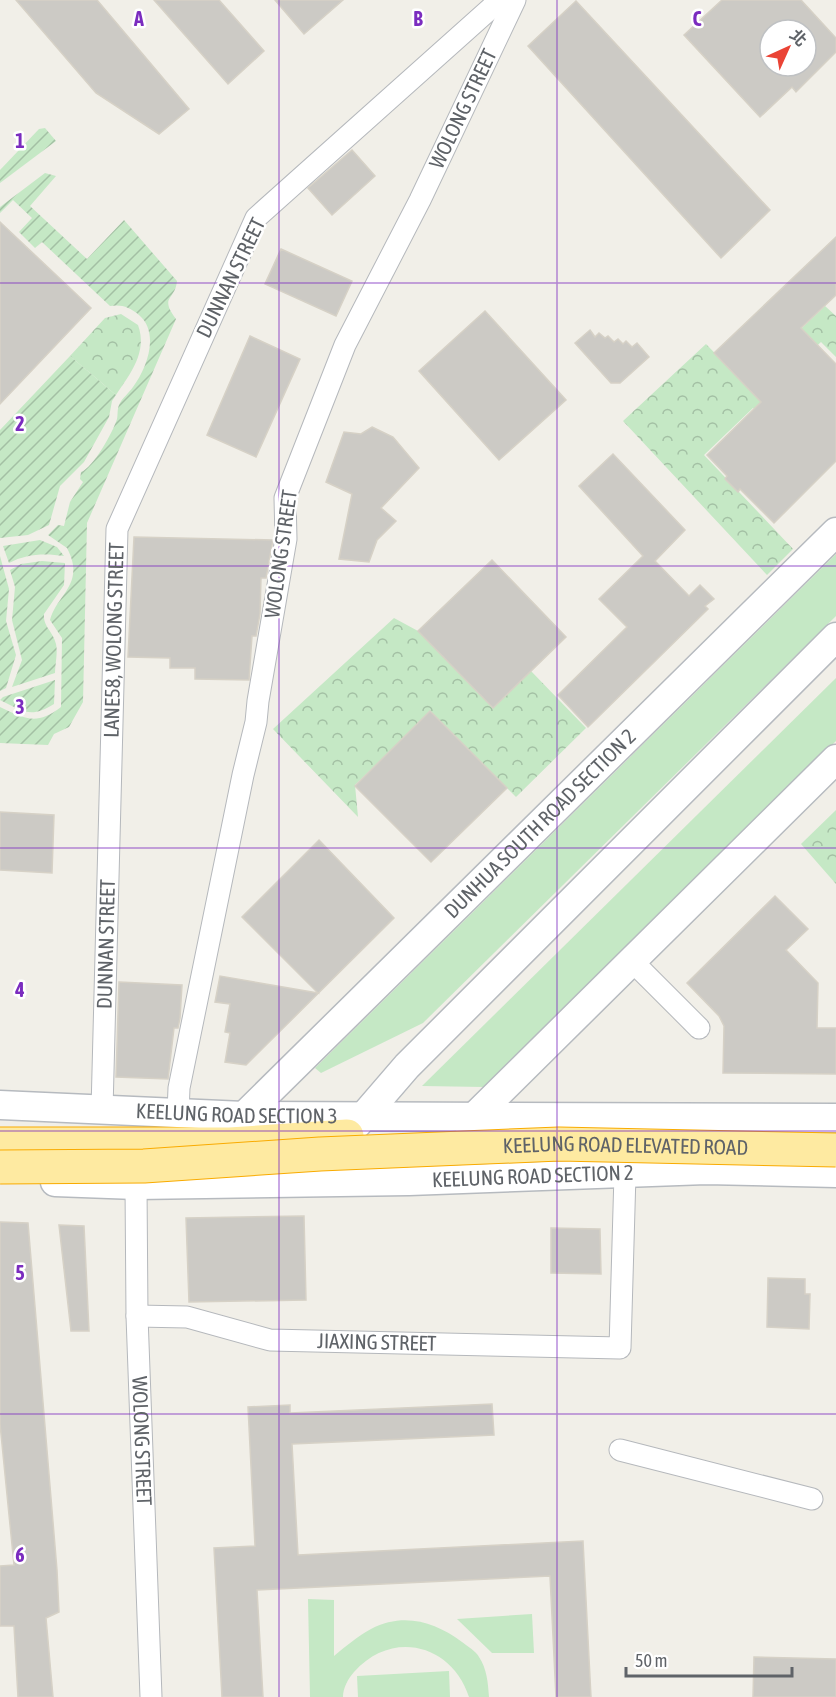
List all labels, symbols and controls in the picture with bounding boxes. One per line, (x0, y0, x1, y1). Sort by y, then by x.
text: A (133, 7, 144, 30)
text: B (413, 7, 423, 30)
text: C (693, 7, 702, 30)
north arrow (758, 18, 818, 78)
text: 北 (787, 25, 811, 49)
street label: WOLONG STREET (424, 45, 501, 172)
text: 1 (15, 129, 25, 152)
street label: DUNNAN STREET (191, 214, 269, 341)
text: 2 (15, 412, 25, 435)
street label: WOLONG STREET (259, 488, 301, 620)
street label: LANE58, WOLONG STREET (99, 542, 128, 738)
text: 3 (15, 695, 25, 718)
street label: DUNHUA SOUTH ROAD SECTION 2 (439, 724, 640, 923)
street label: DUNNAN STREET (92, 879, 119, 1009)
text: 4 (14, 978, 25, 1001)
street label: KEELUNG ROAD SECTION 3 (135, 1098, 338, 1127)
street label: KEELUNG ROAD ELEVATED ROAD (502, 1131, 748, 1159)
street label: KEELUNG ROAD SECTION 2 (431, 1160, 634, 1191)
text: 5 (15, 1261, 25, 1284)
street label: JIAXING STREET (317, 1328, 437, 1355)
street label: WOLONG STREET (128, 1376, 157, 1506)
text: 6 (15, 1543, 25, 1566)
scale bar (626, 1640, 792, 1678)
text: 50 m (635, 1650, 667, 1671)

